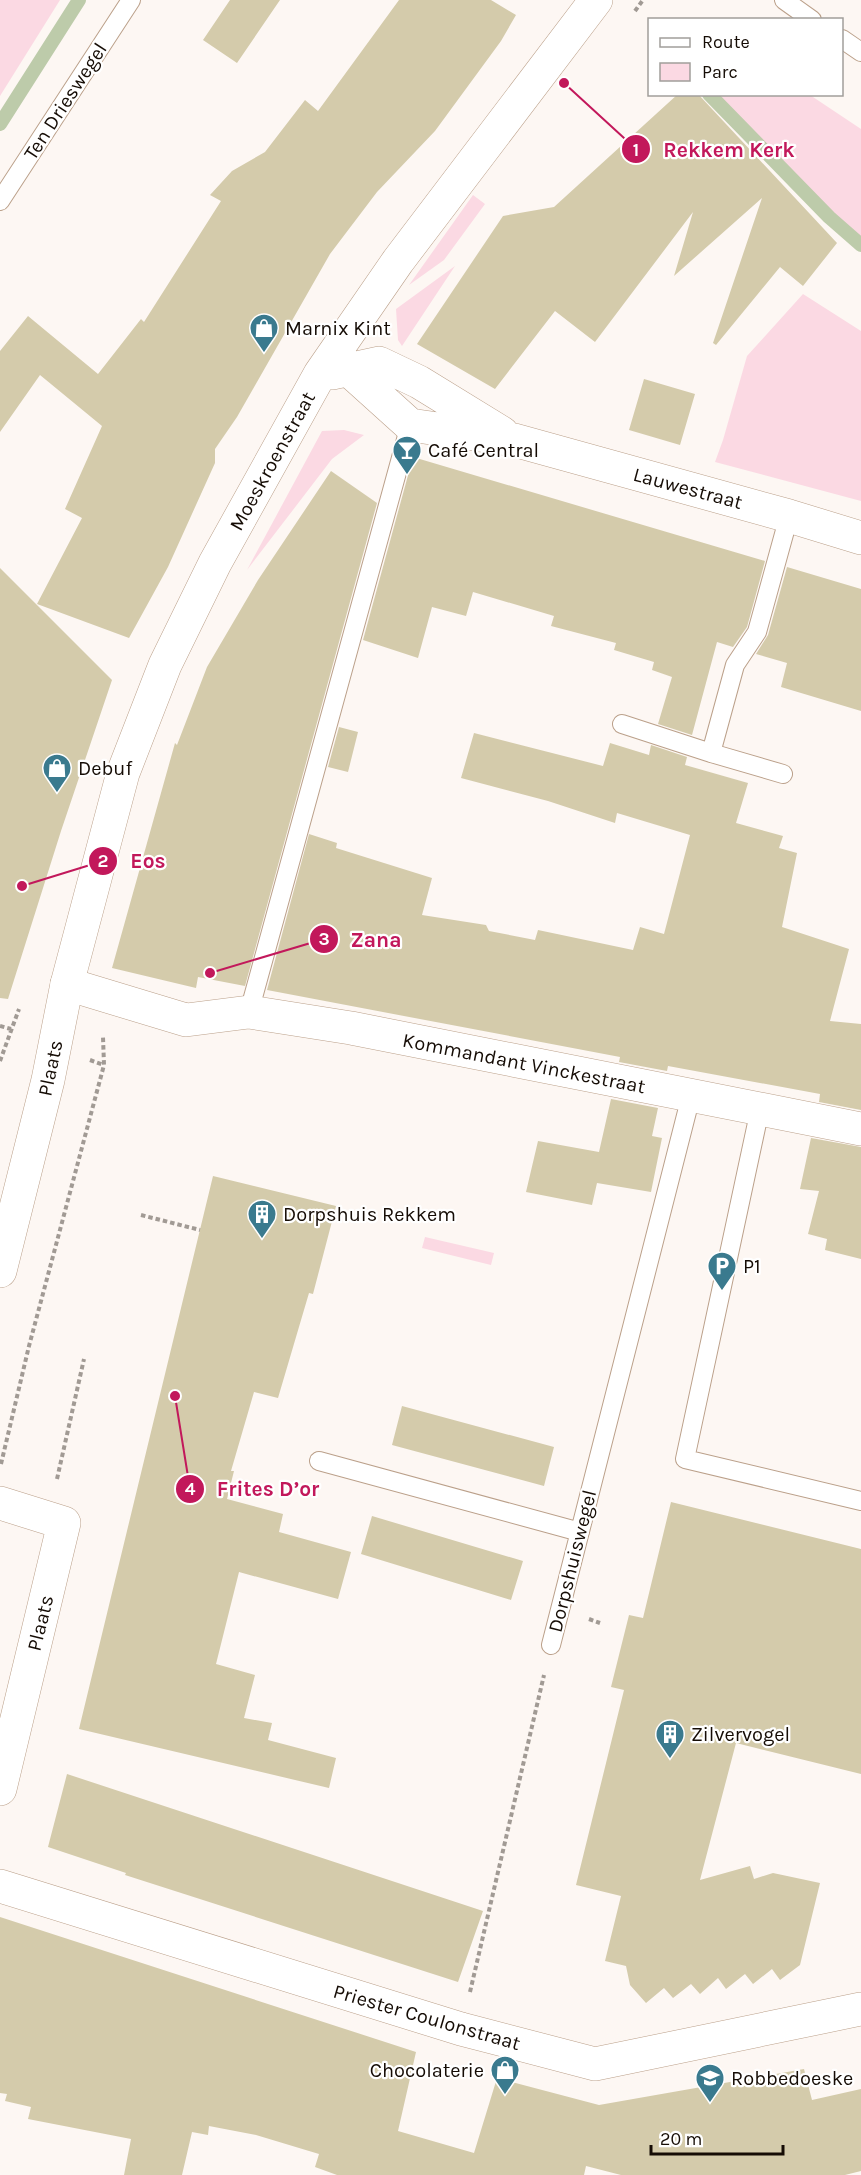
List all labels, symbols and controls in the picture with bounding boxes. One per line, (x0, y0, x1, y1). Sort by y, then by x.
legend (648, 18, 843, 96)
text: Route (702, 31, 750, 53)
street label: Ten Drieswegel (19, 39, 112, 164)
text: Parc (702, 61, 738, 83)
callout: Rekkem Kerk (621, 130, 806, 169)
text: Rekkem Kerk (663, 138, 795, 162)
text: 1 (633, 139, 639, 161)
shop icon: Marnix Kint (248, 312, 280, 354)
place label: Marnix Kint (285, 317, 391, 340)
street label: Moeskroenstraat (225, 387, 320, 535)
bar icon: Café Central (391, 434, 423, 476)
place label: Café Central (428, 439, 539, 462)
street label: Lauwestraat (631, 463, 745, 514)
shop icon: Debuf (41, 752, 73, 794)
place label: Debuf (78, 757, 132, 780)
callout: Eos (88, 841, 177, 880)
text: Eos (130, 849, 166, 873)
text: 2 (98, 850, 108, 872)
callout: Zana (309, 920, 414, 959)
text: 3 (318, 928, 330, 950)
text: Zana (351, 928, 401, 952)
street label: Kommandant Vinckestraat (401, 1029, 648, 1098)
street label: Plaats (33, 1038, 68, 1098)
building icon: Dorpshuis Rekkem (246, 1198, 278, 1240)
place label: Dorpshuis Rekkem (283, 1203, 456, 1226)
parking icon: P1 (706, 1250, 738, 1292)
place label: P1 (743, 1255, 761, 1278)
callout: Frites D’or (175, 1469, 332, 1508)
text: Frites D’or (217, 1477, 320, 1501)
text: 4 (185, 1478, 196, 1500)
street label: Dorpshuiswegel (544, 1487, 601, 1635)
street label: Plaats (22, 1593, 59, 1653)
building icon: Zilvervogel (654, 1718, 686, 1760)
place label: Zilvervogel (691, 1723, 790, 1746)
street label: Priester Coulonstraat (331, 1980, 523, 2055)
shop icon: Chocolaterie (489, 2054, 521, 2096)
place label: Chocolaterie (370, 2059, 484, 2082)
school or university icon: Robbedoeske (694, 2062, 726, 2104)
place label: Robbedoeske (731, 2067, 853, 2090)
scale bar (651, 2118, 783, 2156)
text: 20 m (660, 2128, 702, 2150)

